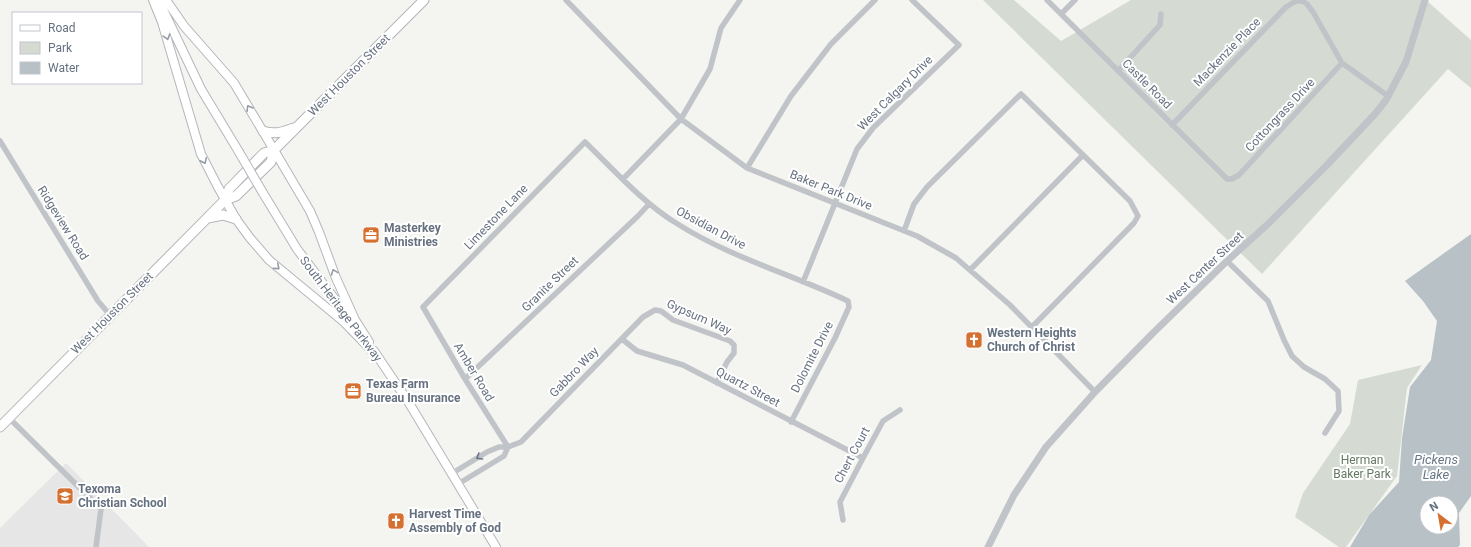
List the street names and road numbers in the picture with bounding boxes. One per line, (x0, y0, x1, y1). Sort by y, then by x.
street label: Mackenzie Place (1191, 15, 1263, 89)
street label: West Houston Street (305, 31, 393, 119)
street label: West Calgary Drive (855, 53, 935, 133)
street label: Castle Road (1119, 56, 1175, 112)
street label: Cottongrass Drive (1242, 75, 1318, 155)
street label: Baker Park Drive (788, 167, 874, 213)
street label: Limestone Lane (461, 182, 531, 252)
street label: Ridgeview Road (35, 183, 91, 263)
street label: Obsidian Drive (674, 204, 748, 252)
street label: West Center Street (1164, 229, 1246, 307)
street label: South Heritage Parkway (297, 254, 385, 365)
street label: Granite Street (519, 254, 581, 314)
street label: West Houston Street (68, 269, 156, 357)
street label: Gypsum Way (664, 296, 734, 338)
street label: Dolomite Drive (788, 319, 836, 395)
street label: Amber Road (451, 340, 497, 404)
street label: Gabbro Way (547, 344, 602, 400)
street label: Quartz Street (714, 364, 782, 410)
street label: Chert Court (831, 424, 873, 485)

